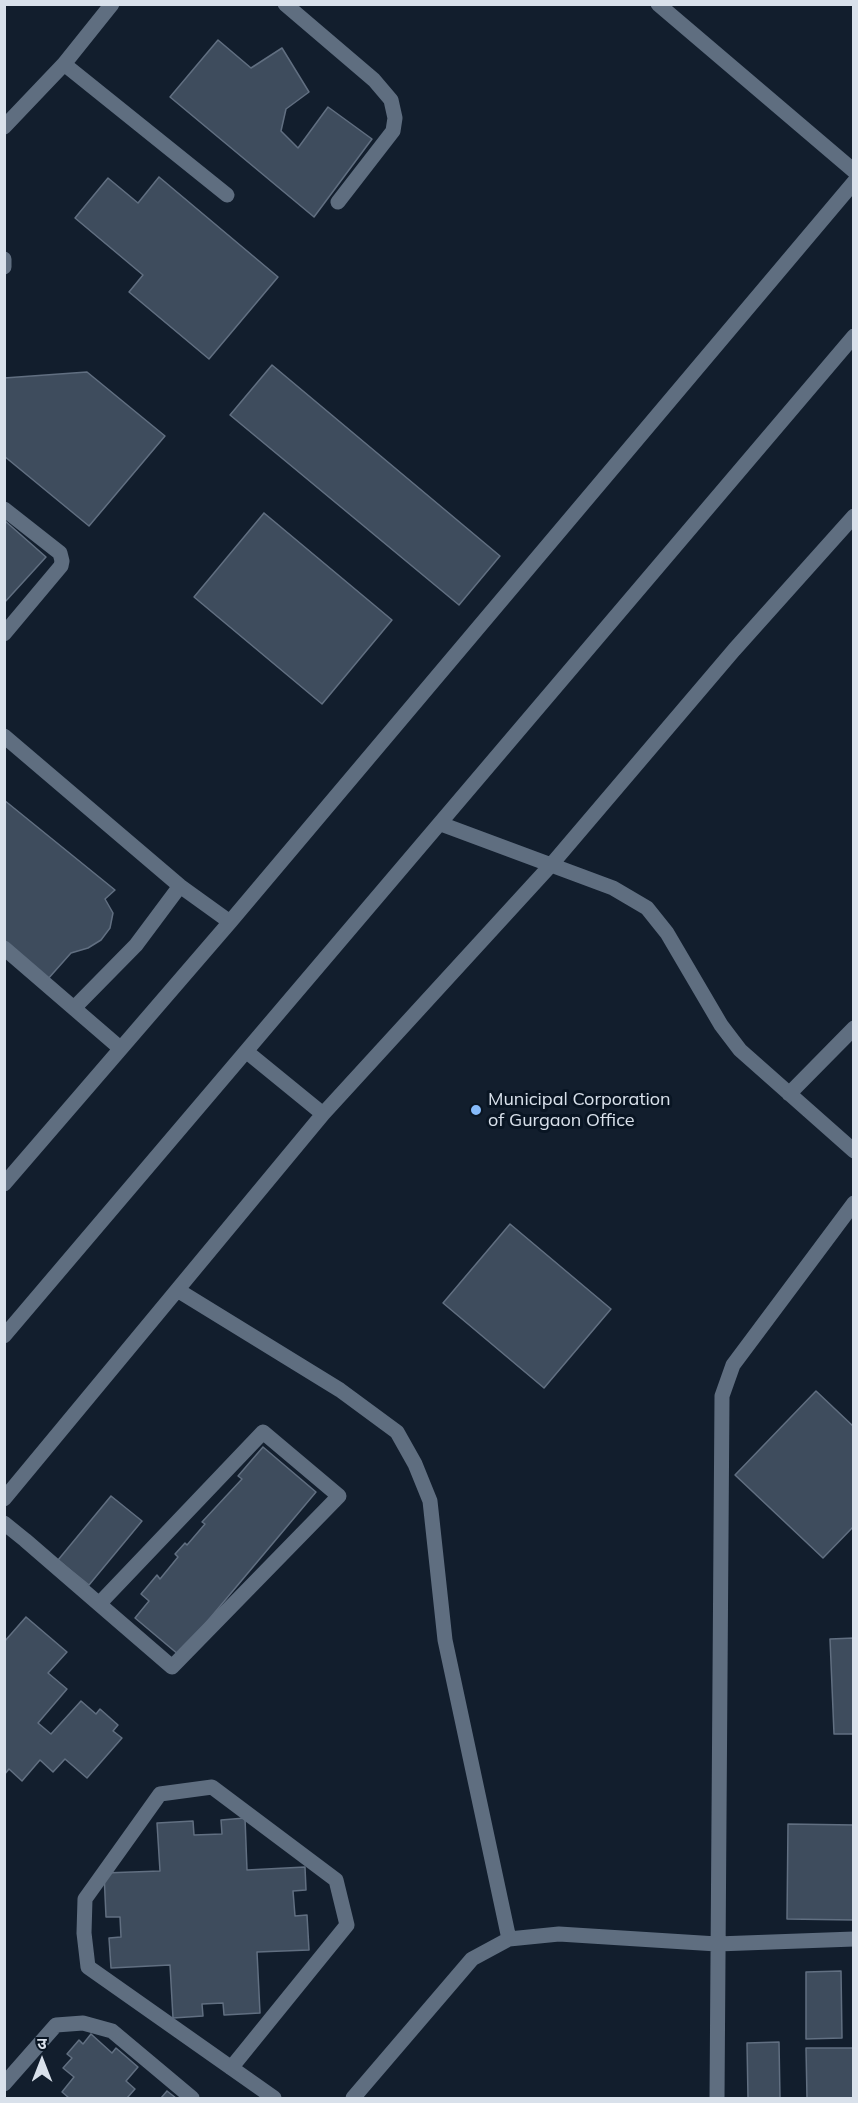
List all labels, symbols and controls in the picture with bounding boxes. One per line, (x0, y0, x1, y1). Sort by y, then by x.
place label: Municipal Corporation of Gurgaon Office (488, 1089, 671, 1132)
marker: Municipal Corporation of Gurgaon Office (469, 1103, 483, 1117)
north arrow (12, 2031, 72, 2091)
text: उ (37, 2033, 47, 2053)

